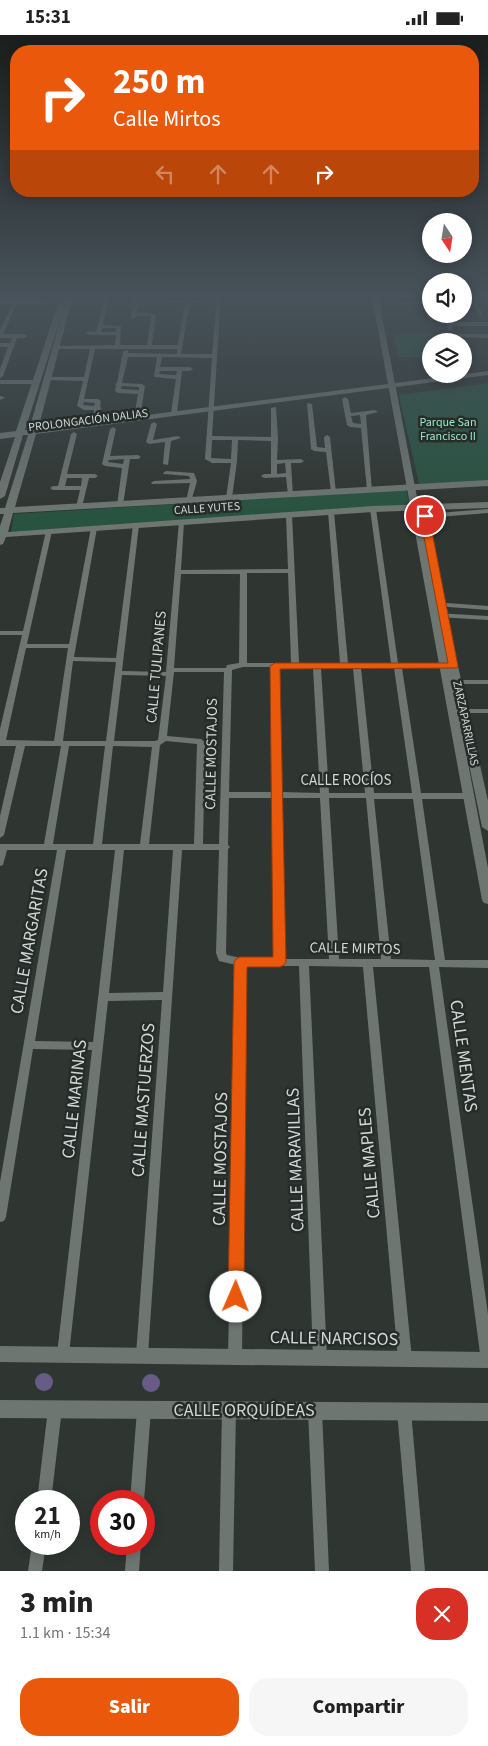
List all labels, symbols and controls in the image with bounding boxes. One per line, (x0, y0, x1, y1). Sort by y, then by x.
text: 15:31 (25, 4, 71, 31)
text: 250 m (113, 57, 205, 107)
icon: right (30, 65, 95, 130)
text: Calle Mirtos (113, 103, 220, 135)
icon: left (151, 160, 179, 188)
icon: ahead (204, 160, 232, 188)
icon: ahead (257, 160, 285, 188)
icon: right (310, 160, 338, 188)
north arrow (422, 213, 472, 263)
map controls (422, 213, 472, 383)
button: sound (422, 273, 472, 323)
button: layers (422, 333, 472, 383)
street label: PROLONGACIÓN DALIAS (27, 405, 149, 436)
park label: Parque San Francisco II (420, 414, 476, 445)
pin (404, 495, 446, 537)
street label: CALLE YUTES (173, 498, 241, 519)
icon: arrive (411, 502, 439, 530)
street label: CALLE TULIPANES (141, 610, 172, 724)
street label: ZARZAPARRILLAS (448, 679, 483, 767)
street label: CALLE MOSTAJOS (200, 698, 223, 810)
street label: CALLE ROCÍOS (300, 770, 392, 791)
street label: CALLE MARGARITAS (4, 866, 55, 1016)
street label: CALLE MIRTOS (309, 937, 401, 960)
street label: CALLE MENTAS (443, 998, 484, 1114)
street label: CALLE MASTUERZOS (126, 1022, 161, 1178)
street label: CALLE MARINAS (56, 1038, 93, 1160)
street label: CALLE MARAVILLAS (280, 1088, 311, 1232)
street label: CALLE MOSTAJOS (207, 1092, 234, 1226)
street label: CALLE MAPLES (352, 1106, 387, 1220)
position arrow (209, 1270, 261, 1322)
street label: CALLE NARCISOS (270, 1325, 398, 1352)
street label: CALLE ORQUÍDEAS (173, 1398, 315, 1423)
speed limit sign: 30 (90, 1490, 155, 1555)
text: 21 (34, 1498, 61, 1534)
text: km/h (34, 1526, 61, 1543)
text: 3 min (20, 1581, 94, 1624)
button: close (416, 1588, 468, 1640)
text: 1.1 km · 15:34 (20, 1622, 110, 1644)
button: Salir (20, 1678, 239, 1736)
button: Compartir (249, 1678, 468, 1736)

